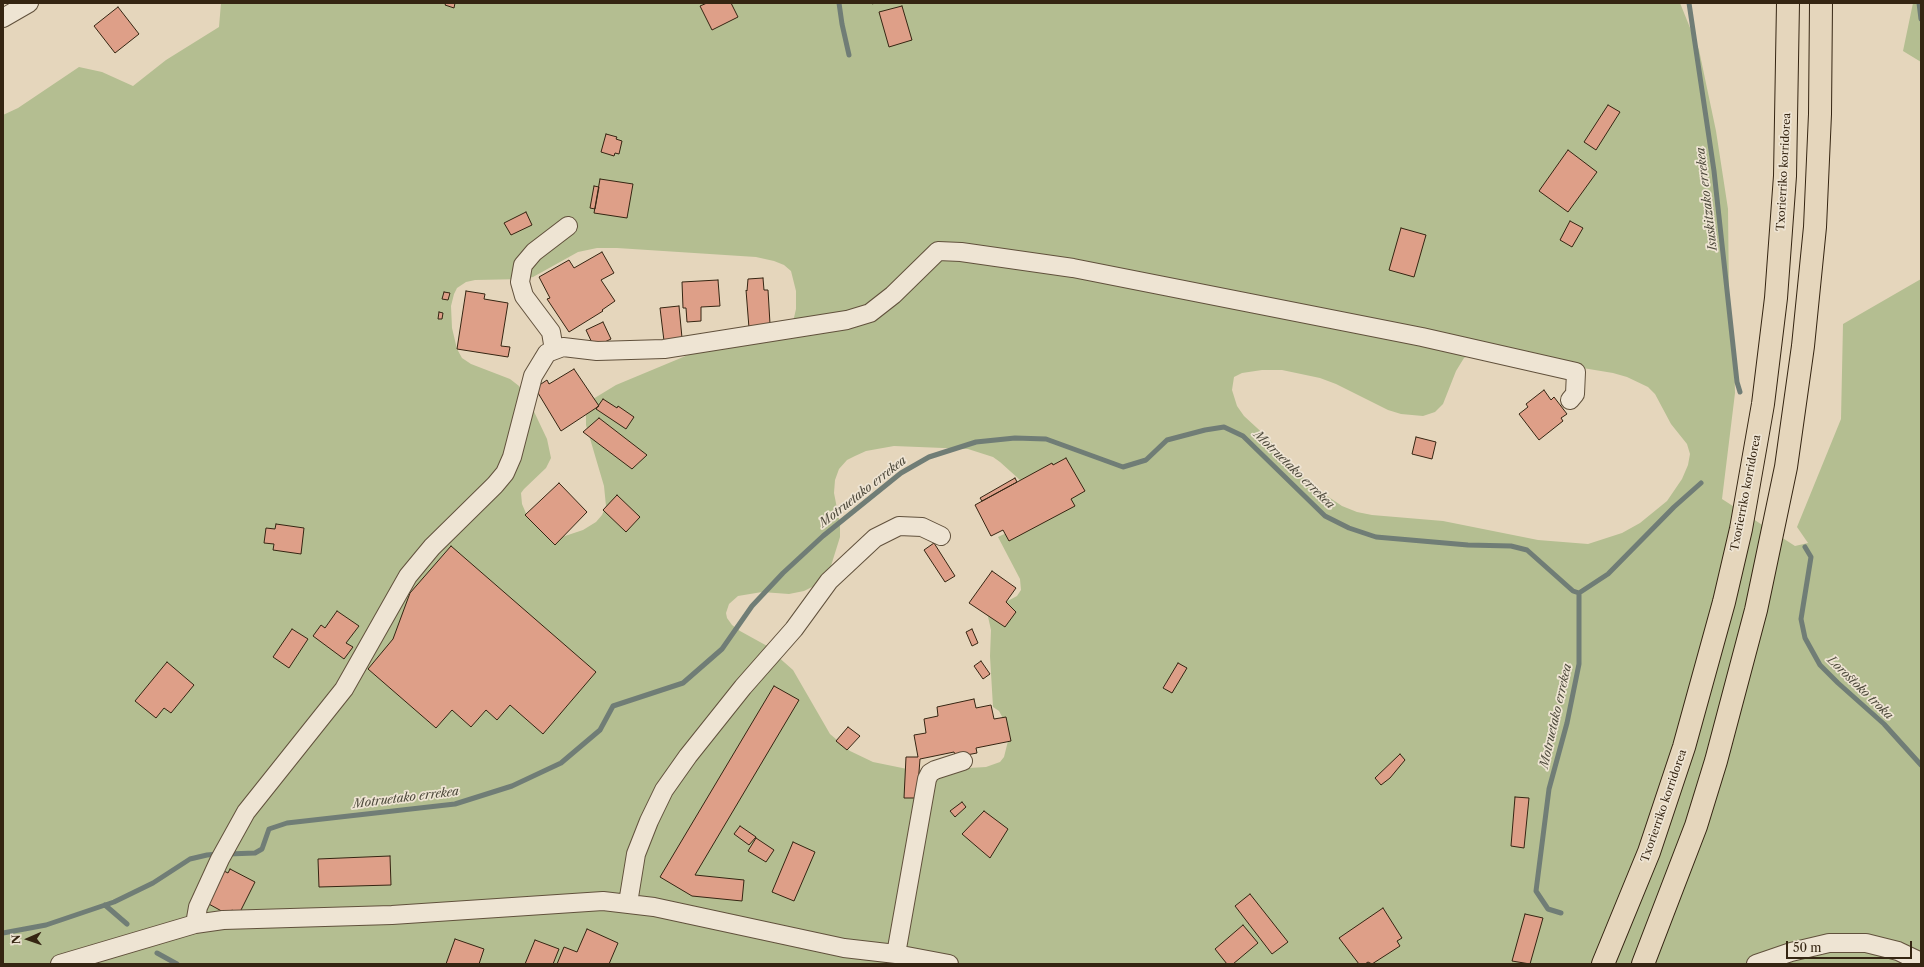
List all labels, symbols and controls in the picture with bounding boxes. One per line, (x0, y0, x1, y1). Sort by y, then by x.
street label: Txorierriko korridorea (1774, 112, 1794, 232)
water label: Isuskitzako errekea (1694, 146, 1720, 252)
water label: Motruetako errekea (1251, 428, 1337, 512)
street label: Txorierriko korridorea (1728, 434, 1764, 552)
water label: Motruetako errekea (817, 453, 909, 531)
water label: Lorostoko troka (1824, 653, 1896, 723)
water label: Motruetako errekea (1537, 662, 1575, 770)
street label: Txorierriko korridorea (1638, 748, 1690, 864)
water label: Motruetako errekea (352, 784, 460, 812)
north arrow (8, 919, 48, 959)
scale bar (1788, 933, 1914, 959)
text: N (9, 934, 23, 944)
text: 50 m (1793, 940, 1822, 955)

